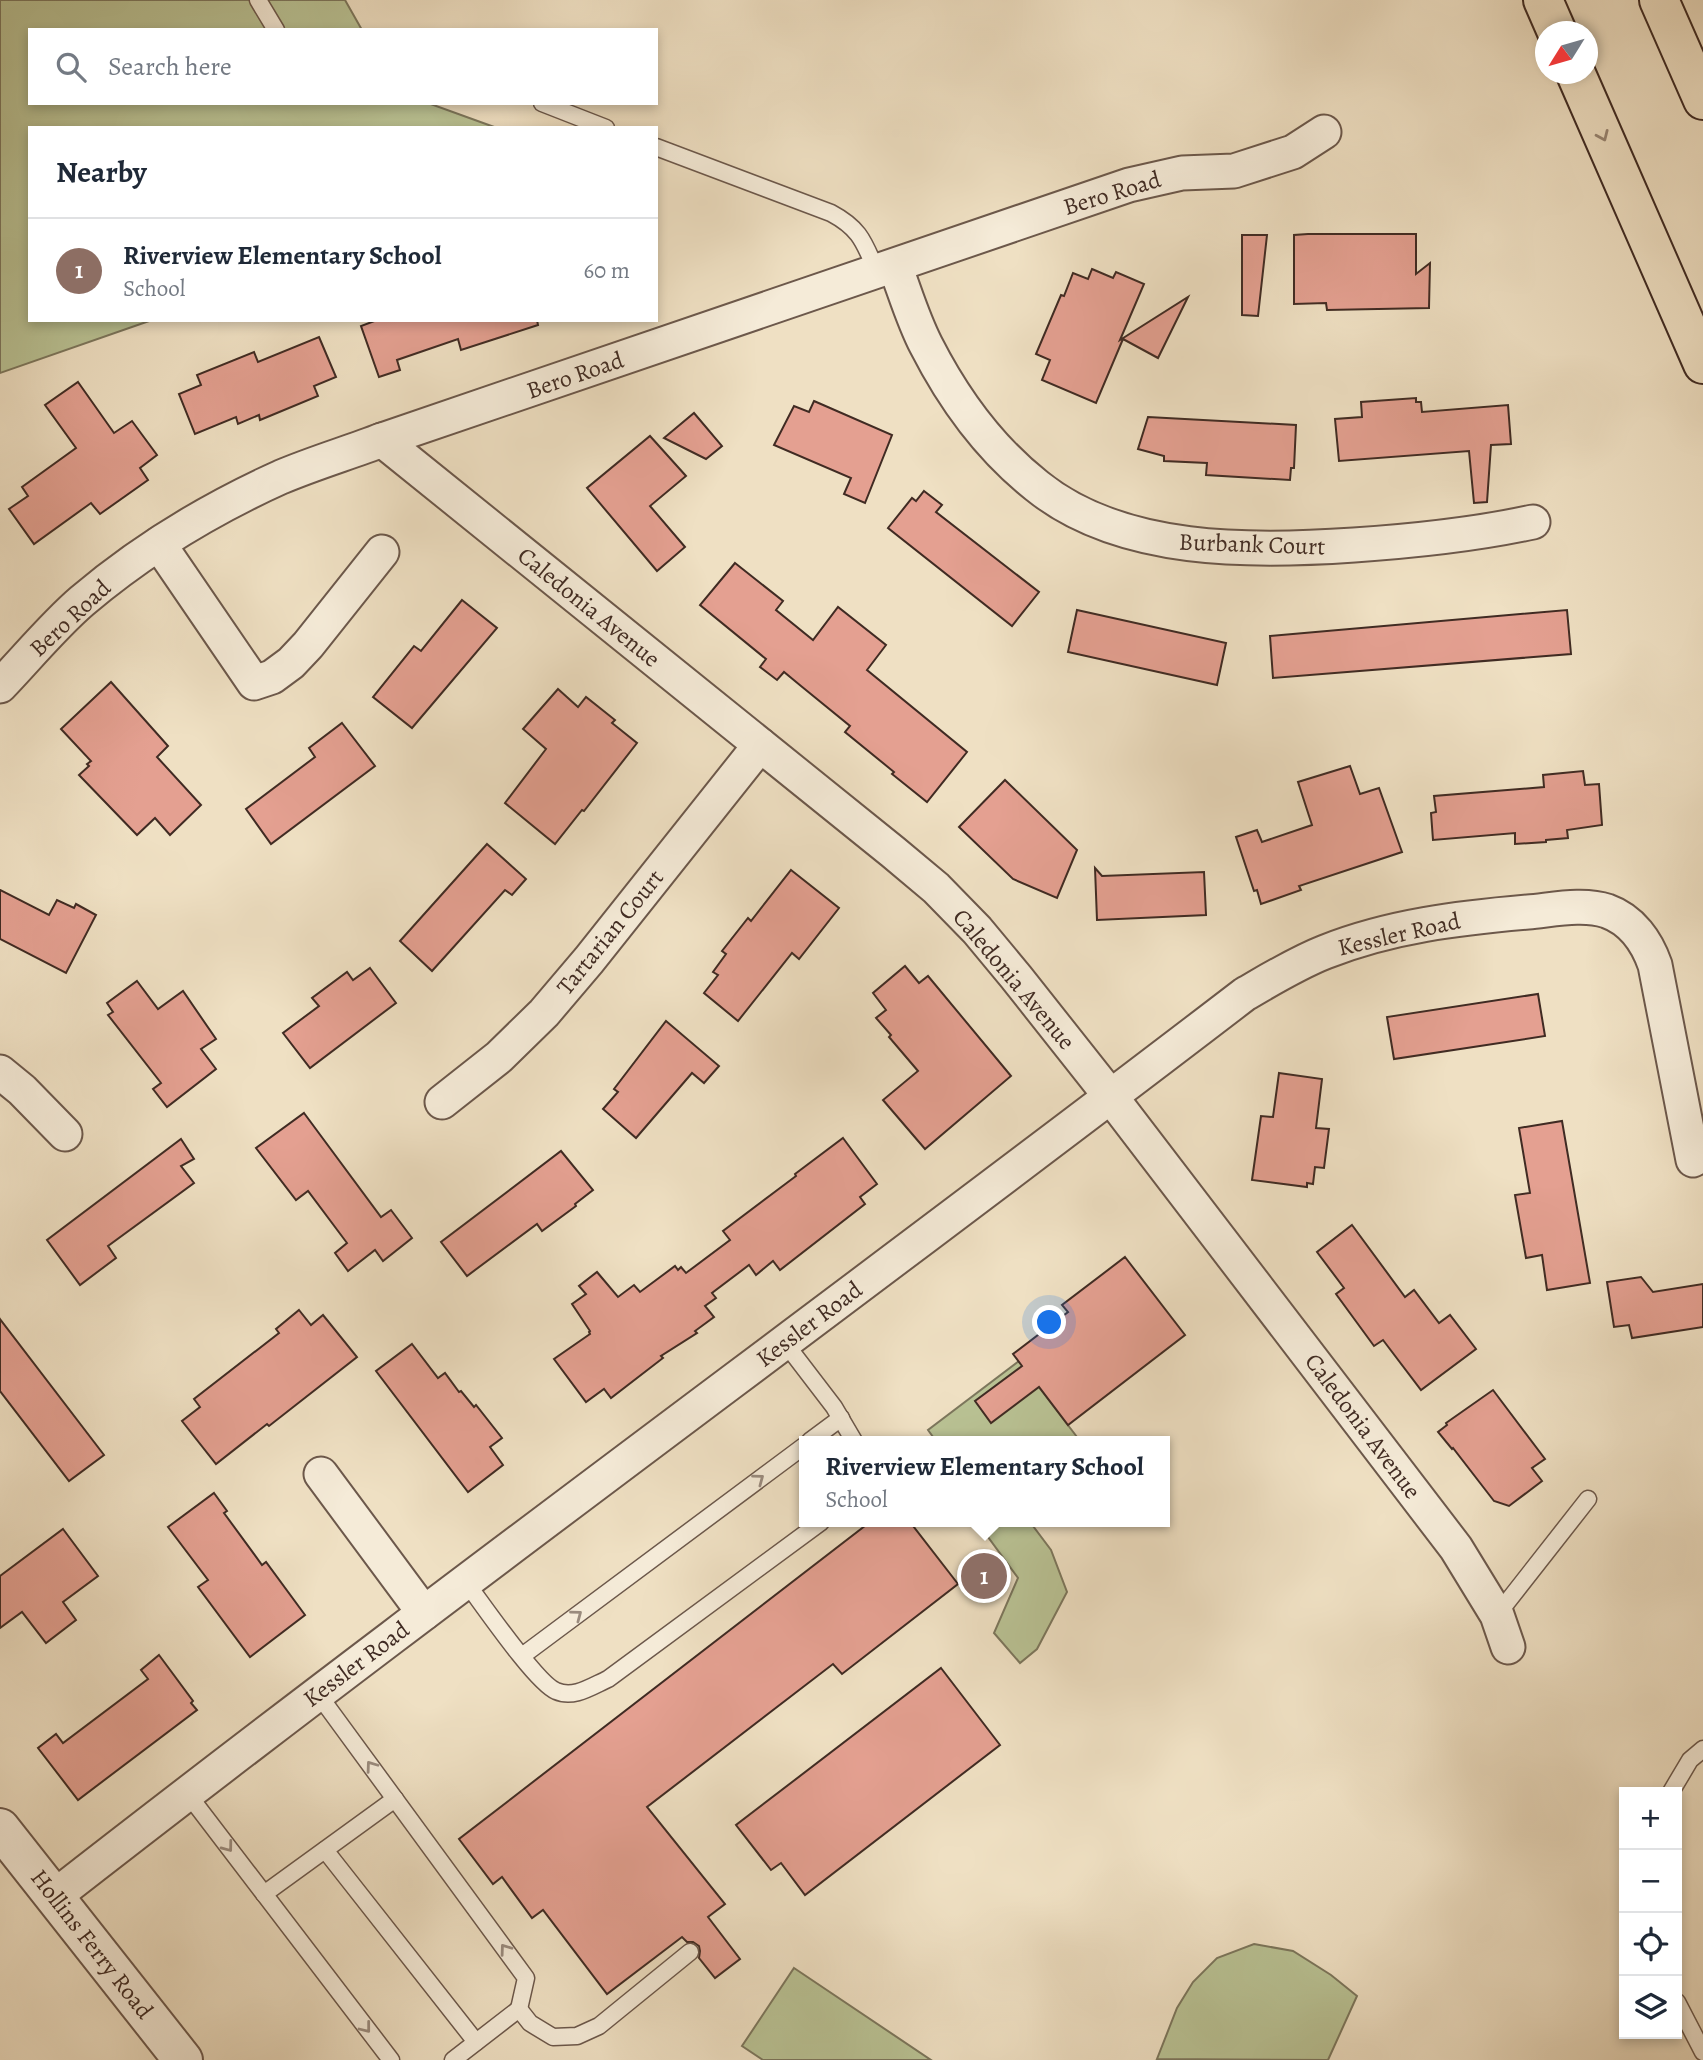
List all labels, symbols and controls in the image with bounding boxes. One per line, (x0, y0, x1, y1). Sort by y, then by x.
north arrow (1535, 21, 1598, 84)
search box (28, 28, 658, 105)
icon: search (52, 48, 90, 86)
text: Search here (108, 49, 232, 84)
one-way arrow (1595, 129, 1609, 141)
text: Nearby (56, 152, 147, 192)
street label: Bero Road (1059, 163, 1165, 223)
text: Riverview Elementary School (123, 238, 441, 273)
text: 1 (75, 255, 83, 286)
text: 60 m (583, 255, 630, 286)
text: School (123, 273, 185, 304)
street label: Bero Road (522, 343, 628, 406)
street label: Burbank Court (1178, 525, 1326, 563)
street label: Caledonia Avenue (511, 540, 667, 674)
street label: Bero Road (22, 572, 118, 664)
street label: Tartarian Court (549, 862, 671, 1002)
street label: Caledonia Avenue (946, 902, 1082, 1056)
street label: Kessler Road (1335, 904, 1464, 964)
street label: Kessler Road (749, 1274, 869, 1374)
your location (1032, 1305, 1066, 1339)
street label: Caledonia Avenue (1298, 1346, 1428, 1506)
popup (799, 1436, 1170, 1527)
text: Riverview Elementary School (825, 1449, 1144, 1484)
one-way arrow (751, 1475, 764, 1487)
text: School (825, 1484, 888, 1515)
pin: 1 (961, 1550, 1007, 1602)
one-way arrow (569, 1611, 582, 1624)
street label: Kessler Road (296, 1614, 416, 1714)
one-way arrow (366, 1761, 379, 1773)
map controls (1619, 1787, 1682, 2039)
button: + (1619, 1787, 1682, 1850)
one-way arrow (220, 1839, 232, 1852)
button: − (1619, 1850, 1682, 1913)
street label: Hollins Ferry Road (23, 1863, 161, 2026)
button: locate (1619, 1913, 1682, 1976)
one-way arrow (501, 1944, 513, 1957)
button: layers (1619, 1976, 1682, 2039)
one-way arrow (358, 2020, 371, 2032)

